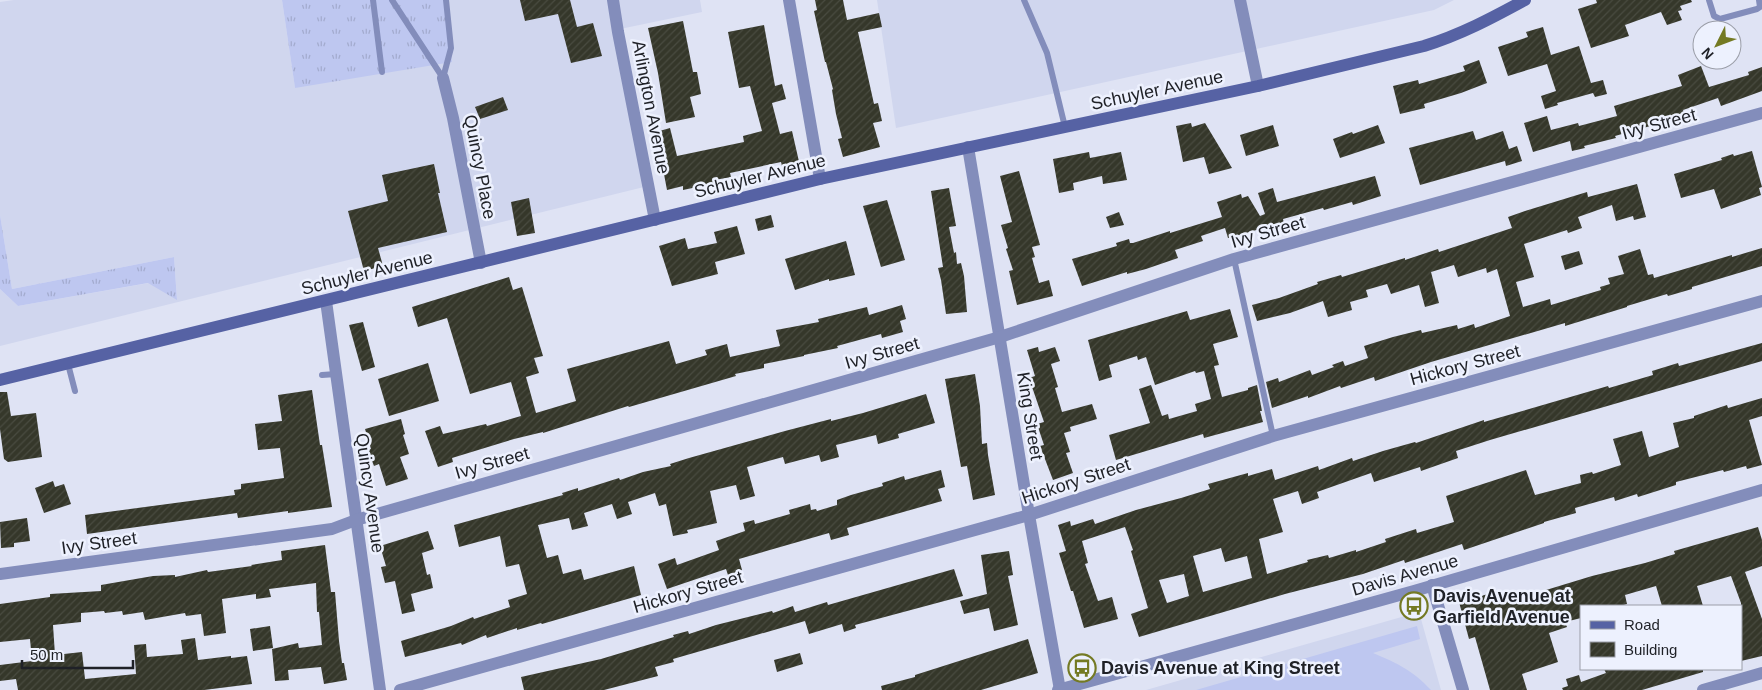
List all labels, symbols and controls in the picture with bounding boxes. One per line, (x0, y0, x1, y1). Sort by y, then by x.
north arrow (1692, 20, 1742, 70)
street label: Arlington Avenue (628, 38, 674, 176)
text: N (1698, 45, 1717, 63)
street label: Schuyler Avenue (1089, 66, 1225, 114)
street label: Ivy Street (1620, 105, 1698, 143)
street label: Quincy Place (460, 113, 500, 221)
street label: Schuyler Avenue (692, 150, 828, 202)
street label: Ivy Street (1229, 212, 1307, 252)
street label: Schuyler Avenue (299, 247, 435, 299)
street label: Ivy Street (843, 333, 921, 373)
street label: Hickory Street (1408, 341, 1522, 389)
street label: King Street (1013, 370, 1047, 462)
street label: Quincy Avenue (352, 432, 388, 554)
street label: Ivy Street (453, 443, 531, 483)
street label: Hickory Street (1019, 454, 1133, 508)
street label: Ivy Street (60, 528, 138, 558)
street label: Davis Avenue (1349, 550, 1461, 600)
street label: Hickory Street (631, 567, 745, 617)
place label: Davis Avenue at Garfield Avenue (1433, 586, 1571, 627)
bus stop icon: Davis Avenue at Garfield Avenue (1399, 591, 1429, 621)
legend (1580, 605, 1742, 670)
text: Road (1624, 616, 1660, 633)
scale bar (22, 638, 134, 670)
text: Building (1624, 641, 1677, 658)
text: 50 m (30, 646, 63, 663)
bus stop icon: Davis Avenue at King Street (1067, 653, 1097, 683)
place label: Davis Avenue at King Street (1101, 658, 1340, 678)

